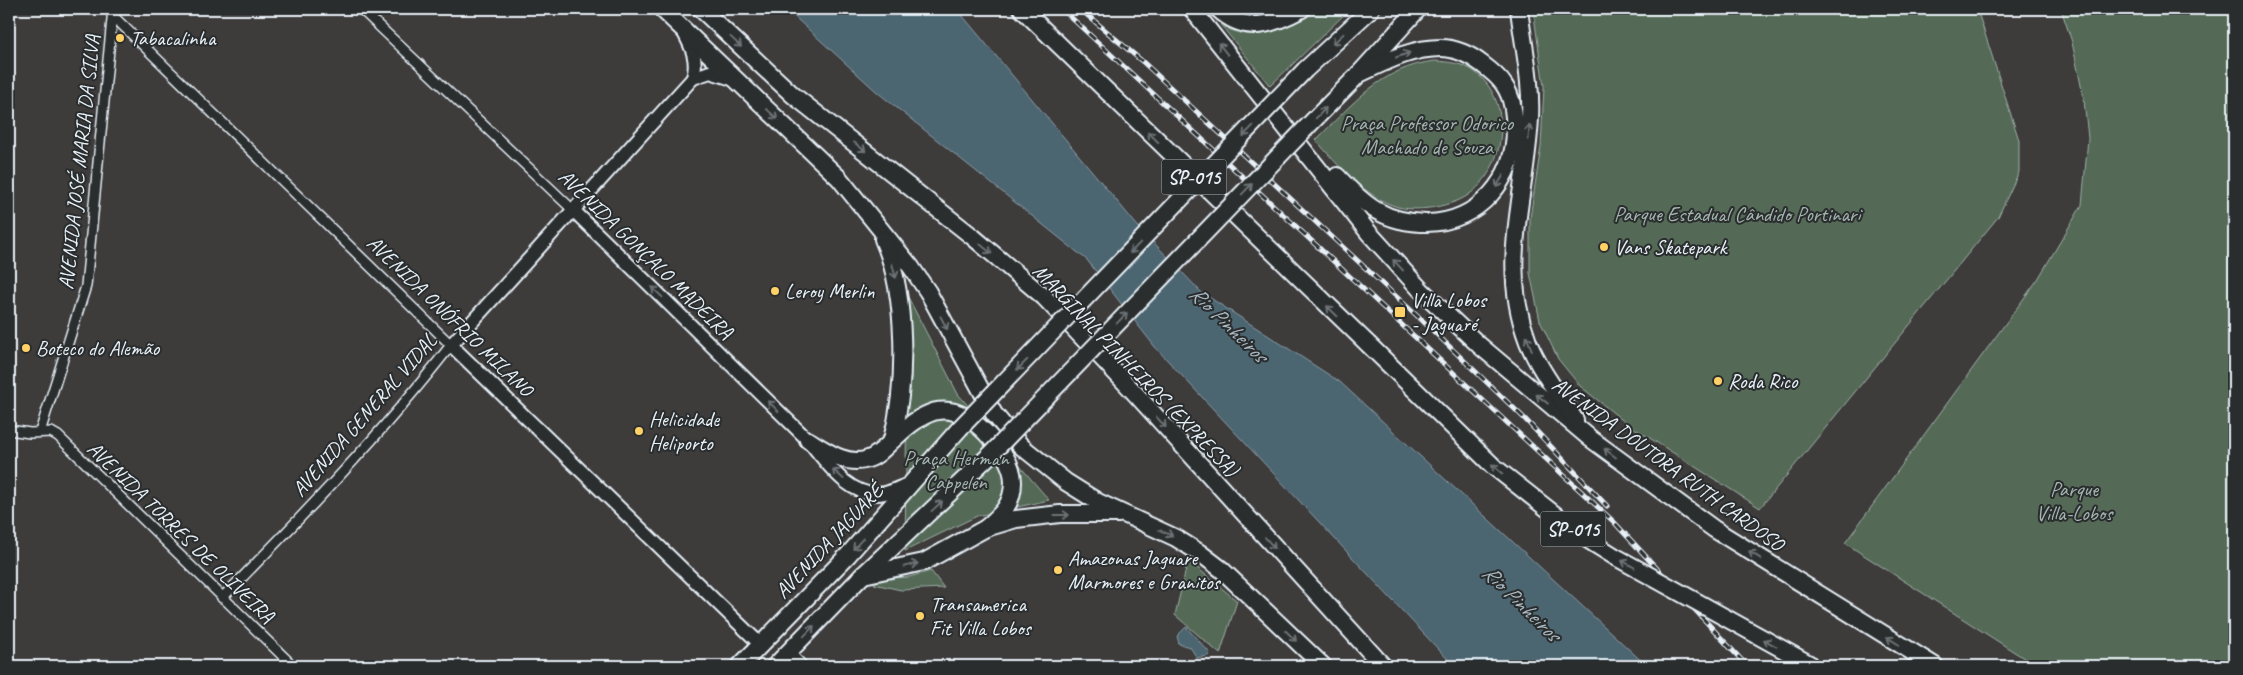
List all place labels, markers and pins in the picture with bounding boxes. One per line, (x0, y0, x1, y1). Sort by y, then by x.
place label: Tabacalinha (130, 25, 217, 51)
marker: Tabacalinha (114, 32, 126, 44)
place label: Vans Skatepark (1614, 234, 1729, 260)
marker: Vans Skatepark (1598, 241, 1610, 253)
place label: Leroy Merlin (785, 278, 875, 304)
marker: Leroy Merlin (769, 285, 781, 297)
place label: Villa Lobos - Jaguaré (1411, 287, 1488, 337)
marker: Villa Lobos - Jaguaré (1393, 305, 1407, 319)
place label: Boteco do Alemão (36, 335, 161, 361)
marker: Boteco do Alemão (20, 342, 32, 354)
place label: Roda Rico (1728, 368, 1799, 394)
marker: Roda Rico (1712, 375, 1724, 387)
place label: Helicidade Heliporto (649, 406, 720, 456)
marker: Helicidade Heliporto (633, 425, 645, 437)
place label: Amazonas Jaguare Marmores e Granitos (1068, 545, 1222, 595)
marker: Amazonas Jaguare Marmores e Granitos (1052, 564, 1064, 576)
place label: Transamerica Fit Villa Lobos (930, 591, 1033, 641)
marker: Transamerica Fit Villa Lobos (914, 610, 926, 622)

